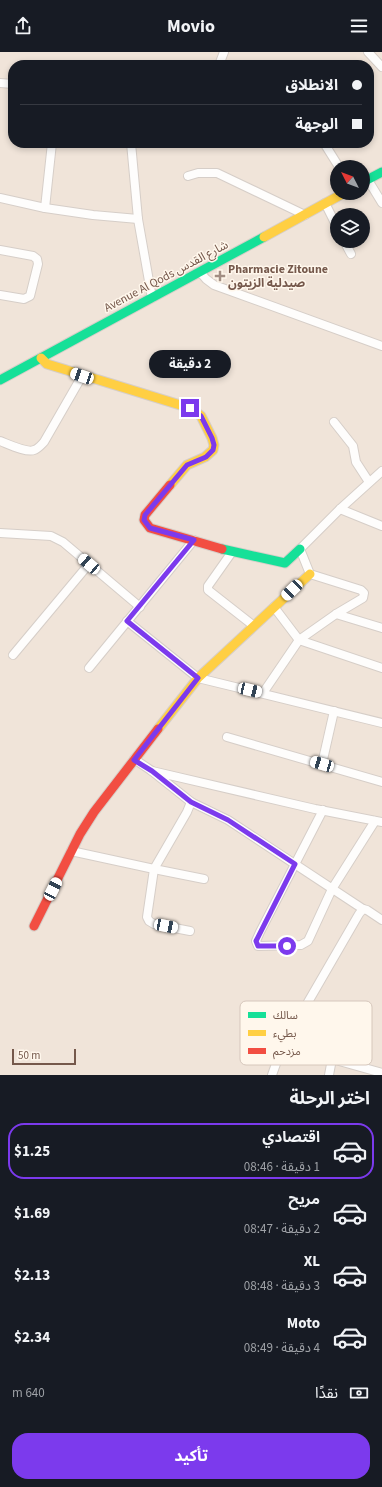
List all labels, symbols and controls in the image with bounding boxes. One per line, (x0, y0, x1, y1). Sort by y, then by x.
text: Movio (167, 14, 215, 39)
icon: share (12, 15, 34, 37)
icon: menu (348, 15, 370, 37)
text: الانطلاق (286, 75, 338, 96)
text: الوجهة (295, 114, 338, 135)
north arrow (330, 160, 370, 200)
map controls (330, 160, 370, 248)
button: layers (330, 208, 370, 248)
street label: Avenue Al Qods شارع القدس (101, 236, 231, 316)
place label: Pharmacie Zitoune صيدلية الزيتون (228, 261, 328, 292)
marker: Pharmacie Zitoune صيدلية الزيتون (215, 271, 225, 281)
callout: 2 دقيقة (149, 350, 231, 378)
text: 2 دقيقة (169, 355, 211, 373)
car (69, 366, 95, 386)
route end (181, 399, 199, 417)
car (76, 552, 102, 576)
car (279, 577, 305, 603)
car (237, 681, 263, 699)
car (309, 755, 335, 773)
car (42, 876, 64, 902)
car (153, 918, 179, 934)
route start (278, 937, 296, 955)
legend (240, 1001, 372, 1065)
text: سالك (273, 1008, 298, 1023)
text: بطيء (273, 1026, 296, 1043)
text: مزدحم (273, 1044, 301, 1060)
scale bar (12, 1047, 76, 1066)
text: 50 m (18, 1048, 40, 1063)
text: اختر الرحلة (290, 1086, 370, 1111)
text: اقتصادي (262, 1127, 320, 1148)
icon: car (332, 1133, 368, 1169)
text: $1.25 (14, 1141, 50, 1162)
text: 1 دقيقة · 08:46 (244, 1158, 320, 1176)
text: مريح (288, 1189, 320, 1210)
icon: car (332, 1195, 368, 1231)
text: $1.69 (14, 1203, 50, 1224)
text: 2 دقيقة · 08:47 (244, 1220, 320, 1238)
text: XL (304, 1251, 320, 1272)
icon: car (332, 1257, 368, 1293)
text: $2.13 (14, 1265, 50, 1286)
text: 3 دقيقة · 08:48 (244, 1277, 320, 1295)
text: Moto (287, 1313, 320, 1334)
icon: car (332, 1319, 368, 1355)
text: $2.34 (14, 1327, 50, 1348)
text: 4 دقيقة · 08:49 (244, 1339, 320, 1357)
icon: cash (348, 1382, 370, 1404)
text: نقدًا (315, 1383, 338, 1404)
text: 640 m (12, 1384, 45, 1402)
button: تأكيد (12, 1433, 370, 1479)

